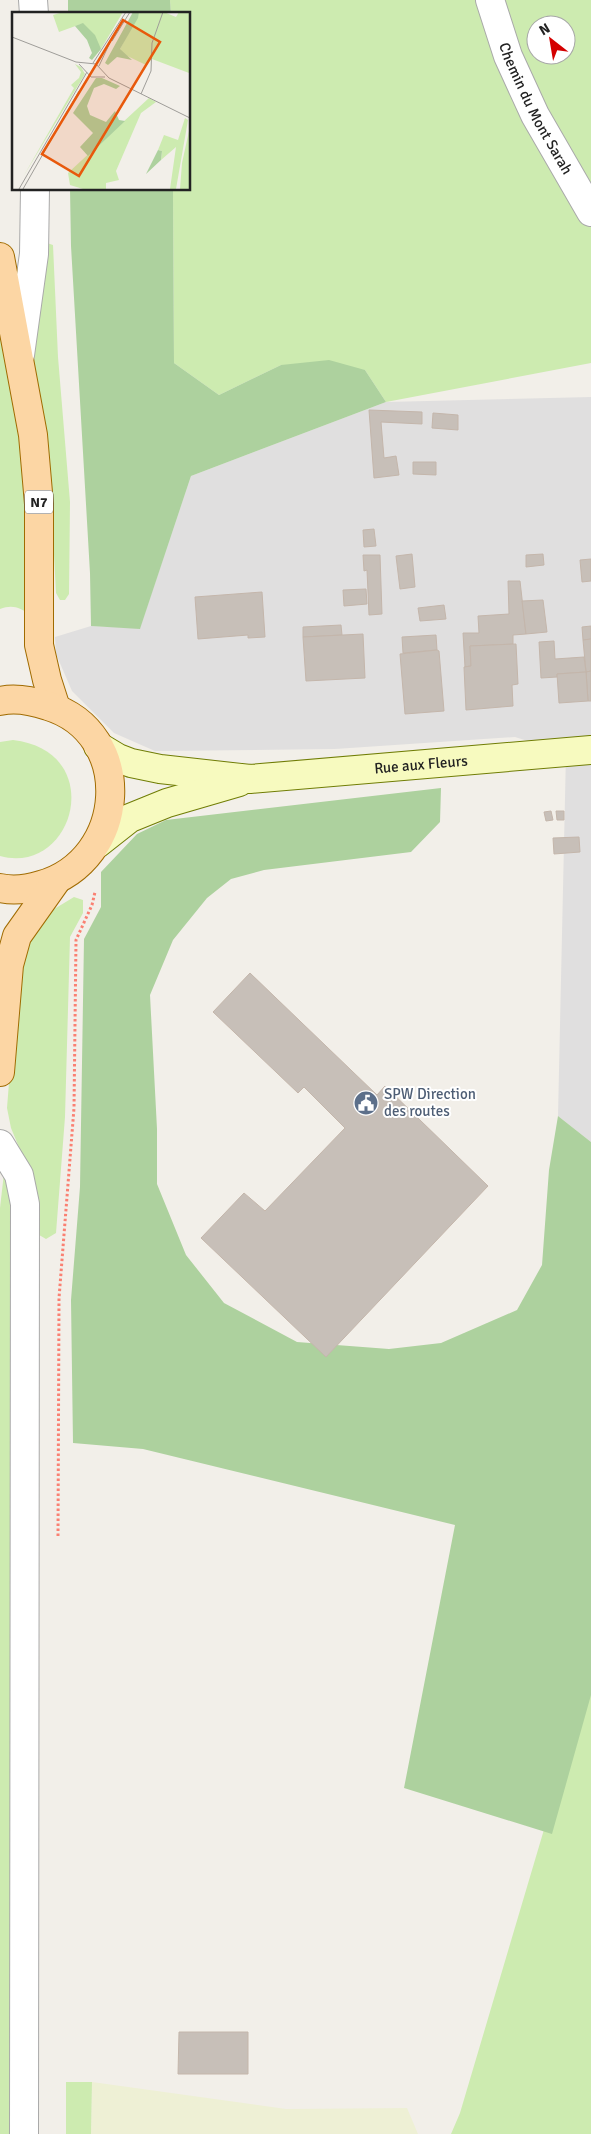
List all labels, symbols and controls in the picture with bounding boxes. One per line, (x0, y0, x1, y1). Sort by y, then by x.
inset map (12, 12, 190, 190)
north arrow (526, 15, 576, 65)
text: N (536, 19, 553, 39)
street label: Chemin du Mont Sarah (495, 40, 576, 178)
road number: N7 (25, 491, 53, 514)
street label: Rue aux Fleurs (374, 751, 469, 777)
place label: SPW Direction des routes (384, 1085, 476, 1120)
public building icon: SPW Direction des routes (353, 1090, 379, 1116)

